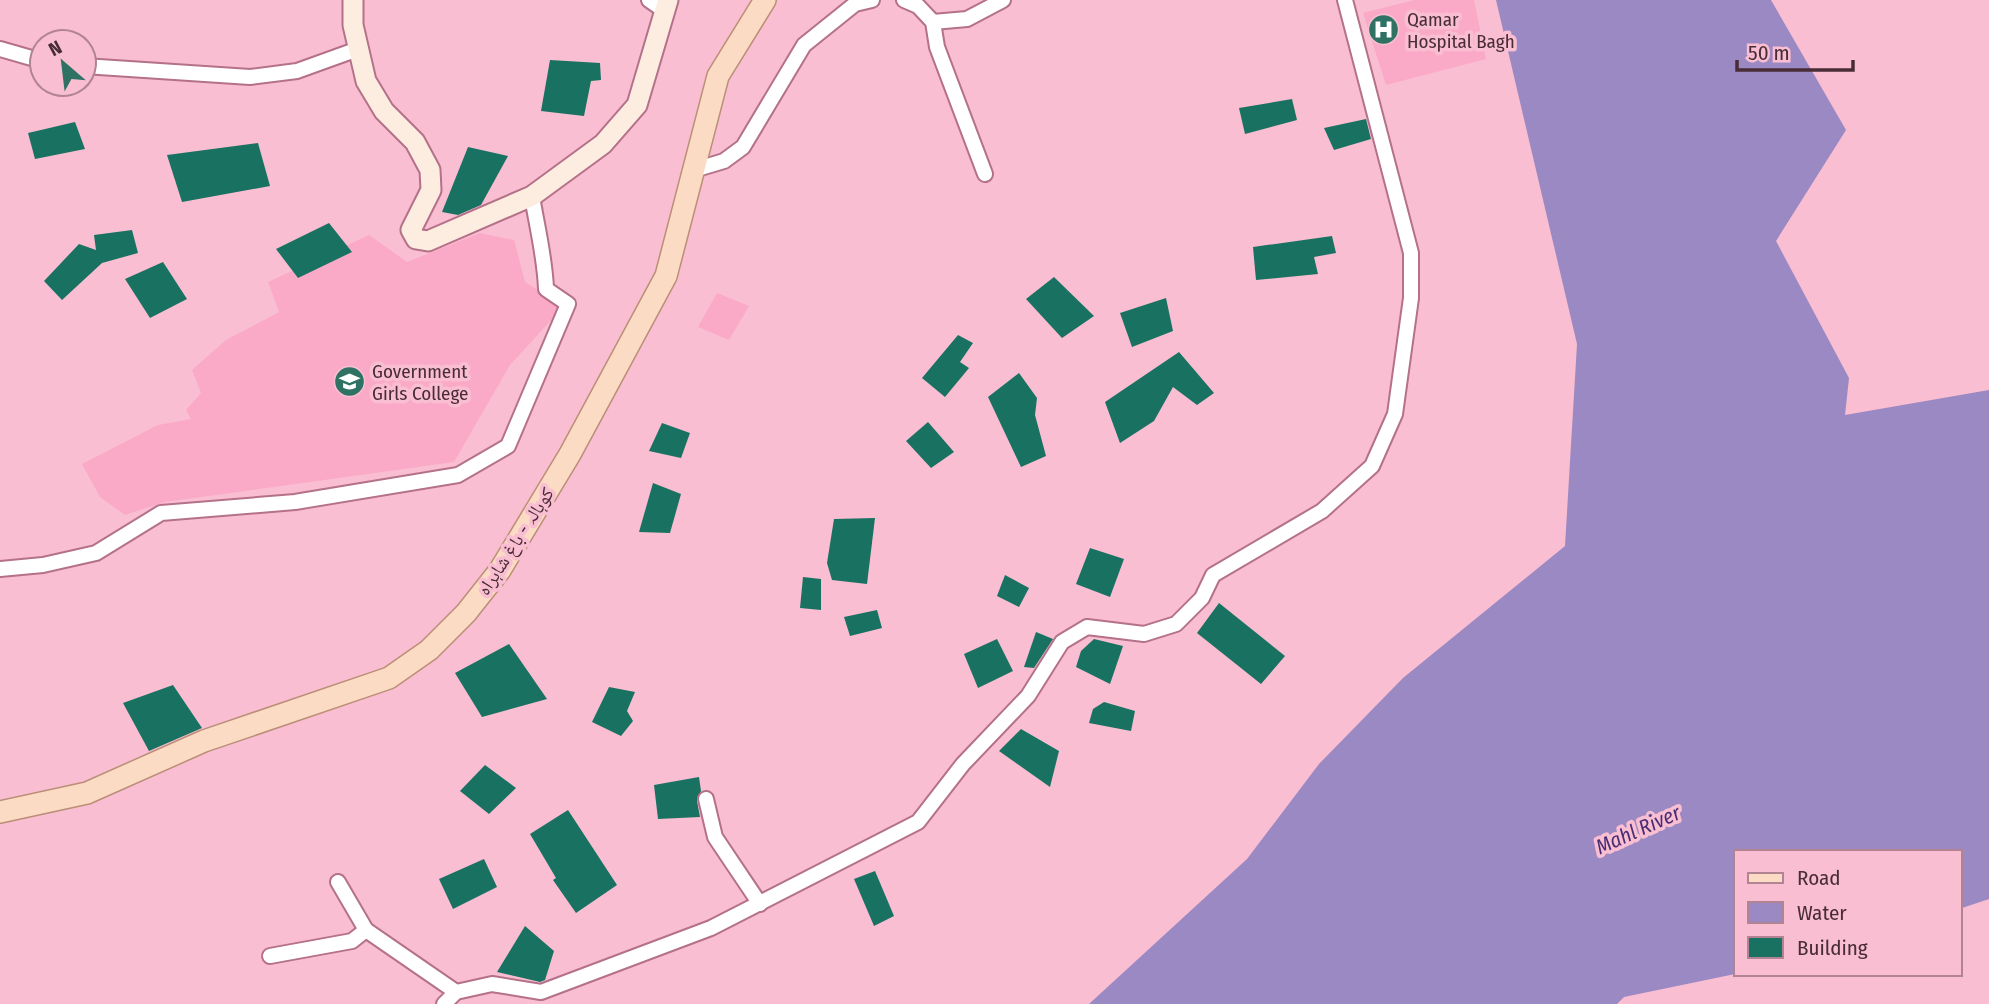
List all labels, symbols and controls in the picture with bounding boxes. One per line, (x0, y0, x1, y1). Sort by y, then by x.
place label: Qamar Hospital Bagh (1407, 8, 1515, 53)
hospital icon: Qamar Hospital Bagh (1367, 13, 1401, 47)
north arrow (28, 28, 98, 98)
scale bar (1737, 28, 1853, 72)
text: N (45, 36, 66, 61)
text: 50 m (1748, 40, 1790, 66)
place label: Government Girls College (372, 360, 469, 405)
school or university icon: Government Girls College (332, 365, 366, 399)
street label: کوہالہ - باغ شاہراہ (472, 483, 559, 600)
water label: Mahl River (1592, 799, 1685, 860)
legend (1734, 850, 1961, 976)
text: Road (1797, 865, 1841, 891)
text: Water (1797, 900, 1847, 926)
text: Building (1797, 935, 1868, 961)

